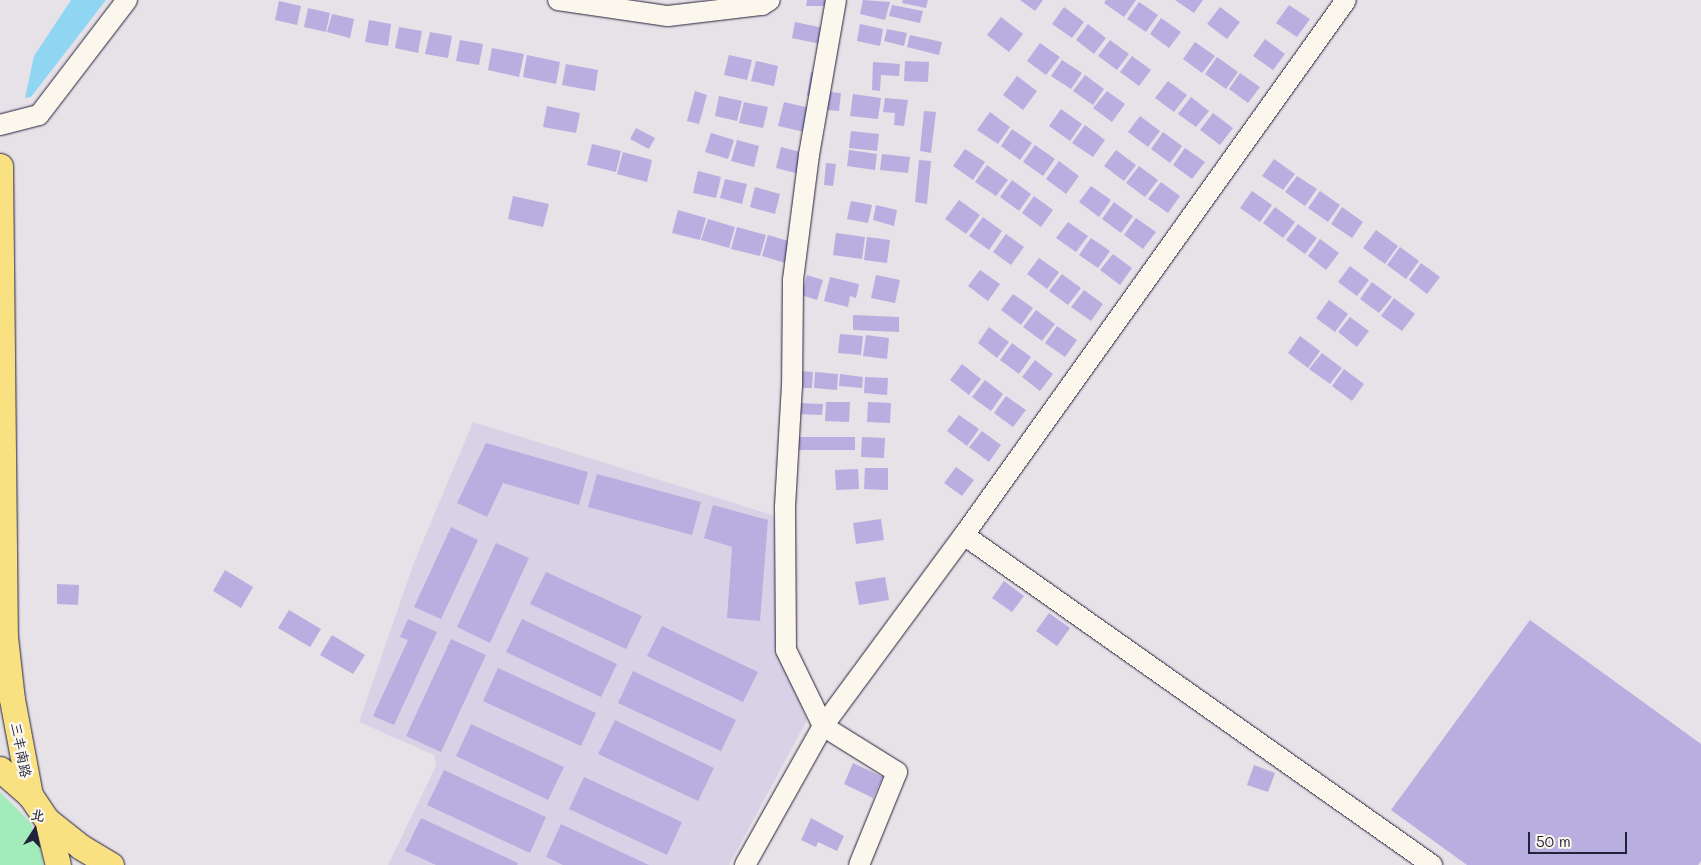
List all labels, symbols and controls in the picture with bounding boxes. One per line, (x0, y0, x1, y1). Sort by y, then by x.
street label: 三丰南路 (7, 721, 35, 779)
text: 北 (29, 804, 47, 825)
north arrow (10, 805, 60, 855)
scale bar (1531, 822, 1630, 854)
text: 50 m (1536, 831, 1571, 851)

